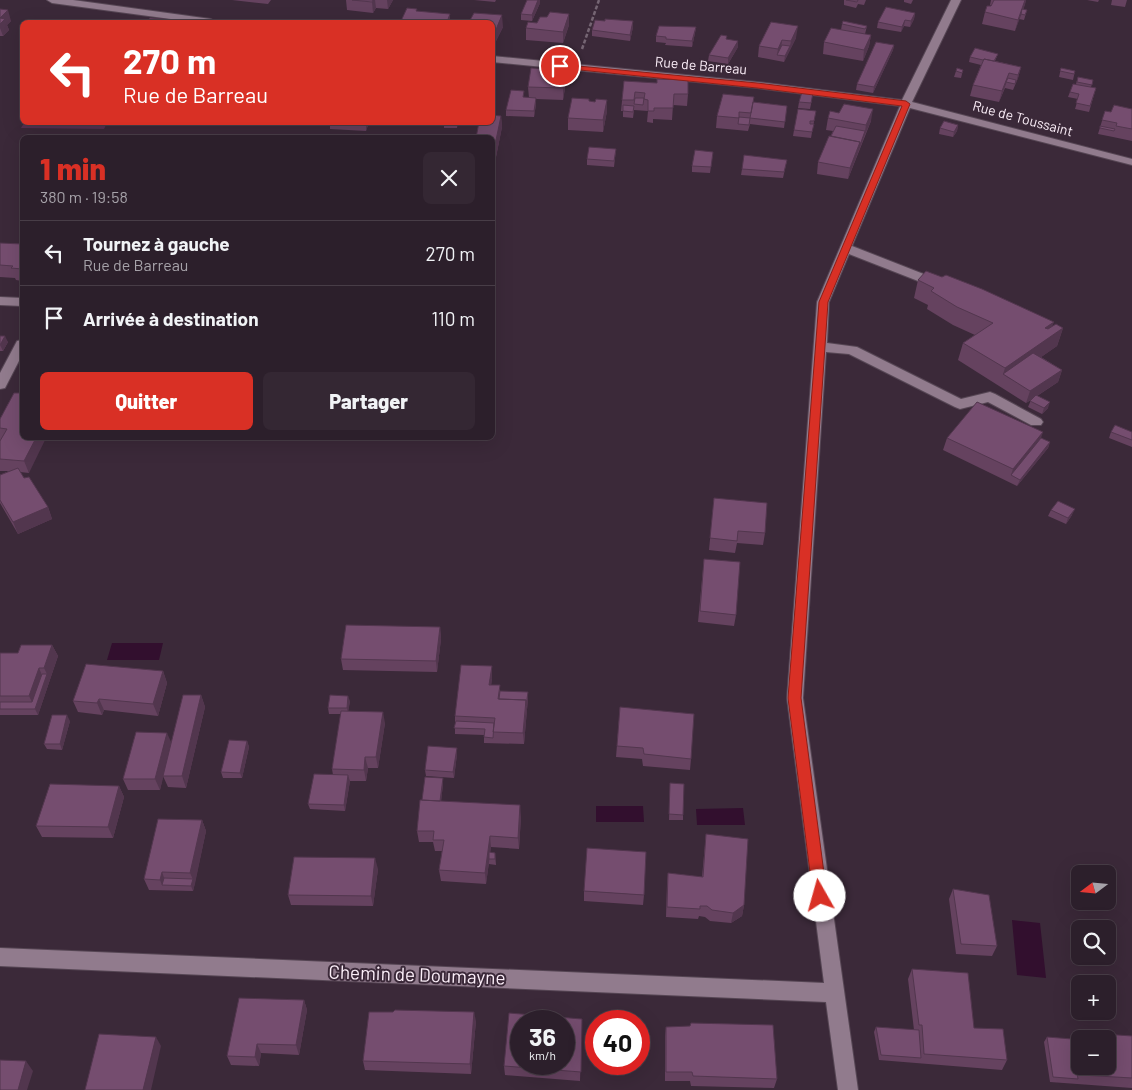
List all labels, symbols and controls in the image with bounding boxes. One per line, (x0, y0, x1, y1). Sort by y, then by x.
text: 270 m (123, 39, 216, 81)
icon: left (40, 40, 105, 105)
pin (539, 45, 581, 87)
icon: arrive (546, 52, 574, 80)
street label: Rue de Barreau (654, 53, 748, 77)
text: Rue de Barreau (123, 81, 268, 107)
street label: Rue de Toussaint (971, 96, 1075, 140)
text: 1 min (40, 150, 106, 186)
button: close (423, 152, 475, 204)
text: 380 m · 19:58 (40, 187, 128, 206)
text: Tournez à gauche (83, 232, 230, 255)
icon: left (40, 239, 68, 267)
text: 270 m (426, 242, 475, 265)
text: Rue de Barreau (83, 255, 188, 274)
icon: arrive (40, 304, 68, 332)
text: Arrivée à destination (83, 307, 259, 330)
text: 110 m (431, 307, 475, 330)
button: Quitter (40, 372, 253, 430)
button: Partager (263, 372, 475, 430)
north arrow (1071, 865, 1116, 910)
map controls (1071, 865, 1116, 1075)
position arrow (793, 869, 845, 921)
button: search (1071, 920, 1116, 965)
street label: Chemin de Doumayne (328, 959, 506, 989)
button: + (1071, 975, 1116, 1020)
speed limit sign: 40 (585, 1010, 650, 1075)
text: 36 (529, 1021, 556, 1051)
button: − (1071, 1030, 1116, 1075)
text: km/h (529, 1048, 556, 1062)

